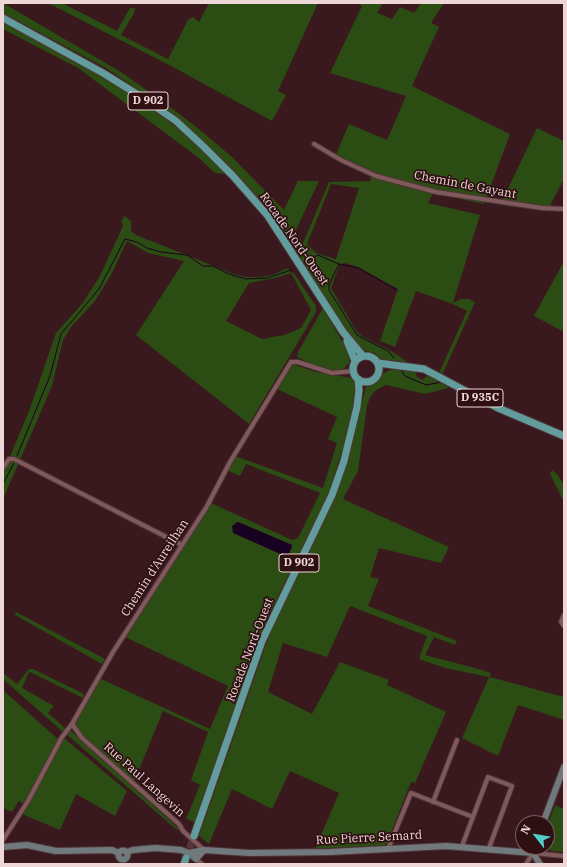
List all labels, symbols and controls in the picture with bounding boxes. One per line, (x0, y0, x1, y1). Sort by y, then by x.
road number: D 902 (128, 92, 168, 110)
street label: Chemin de Gayant (413, 168, 517, 202)
street label: Rocade Nord-Ouest (257, 190, 331, 288)
road number: D 935C (457, 389, 503, 407)
street label: Chemin d'Aureilhan (118, 517, 192, 619)
road number: D 902 (279, 554, 319, 572)
street label: Rocade Nord-Ouest (224, 596, 276, 704)
street label: Rue Paul Langevin (100, 740, 188, 820)
north arrow (515, 815, 555, 855)
text: N (517, 822, 534, 837)
street label: Rue Pierre Semard (316, 828, 422, 848)

